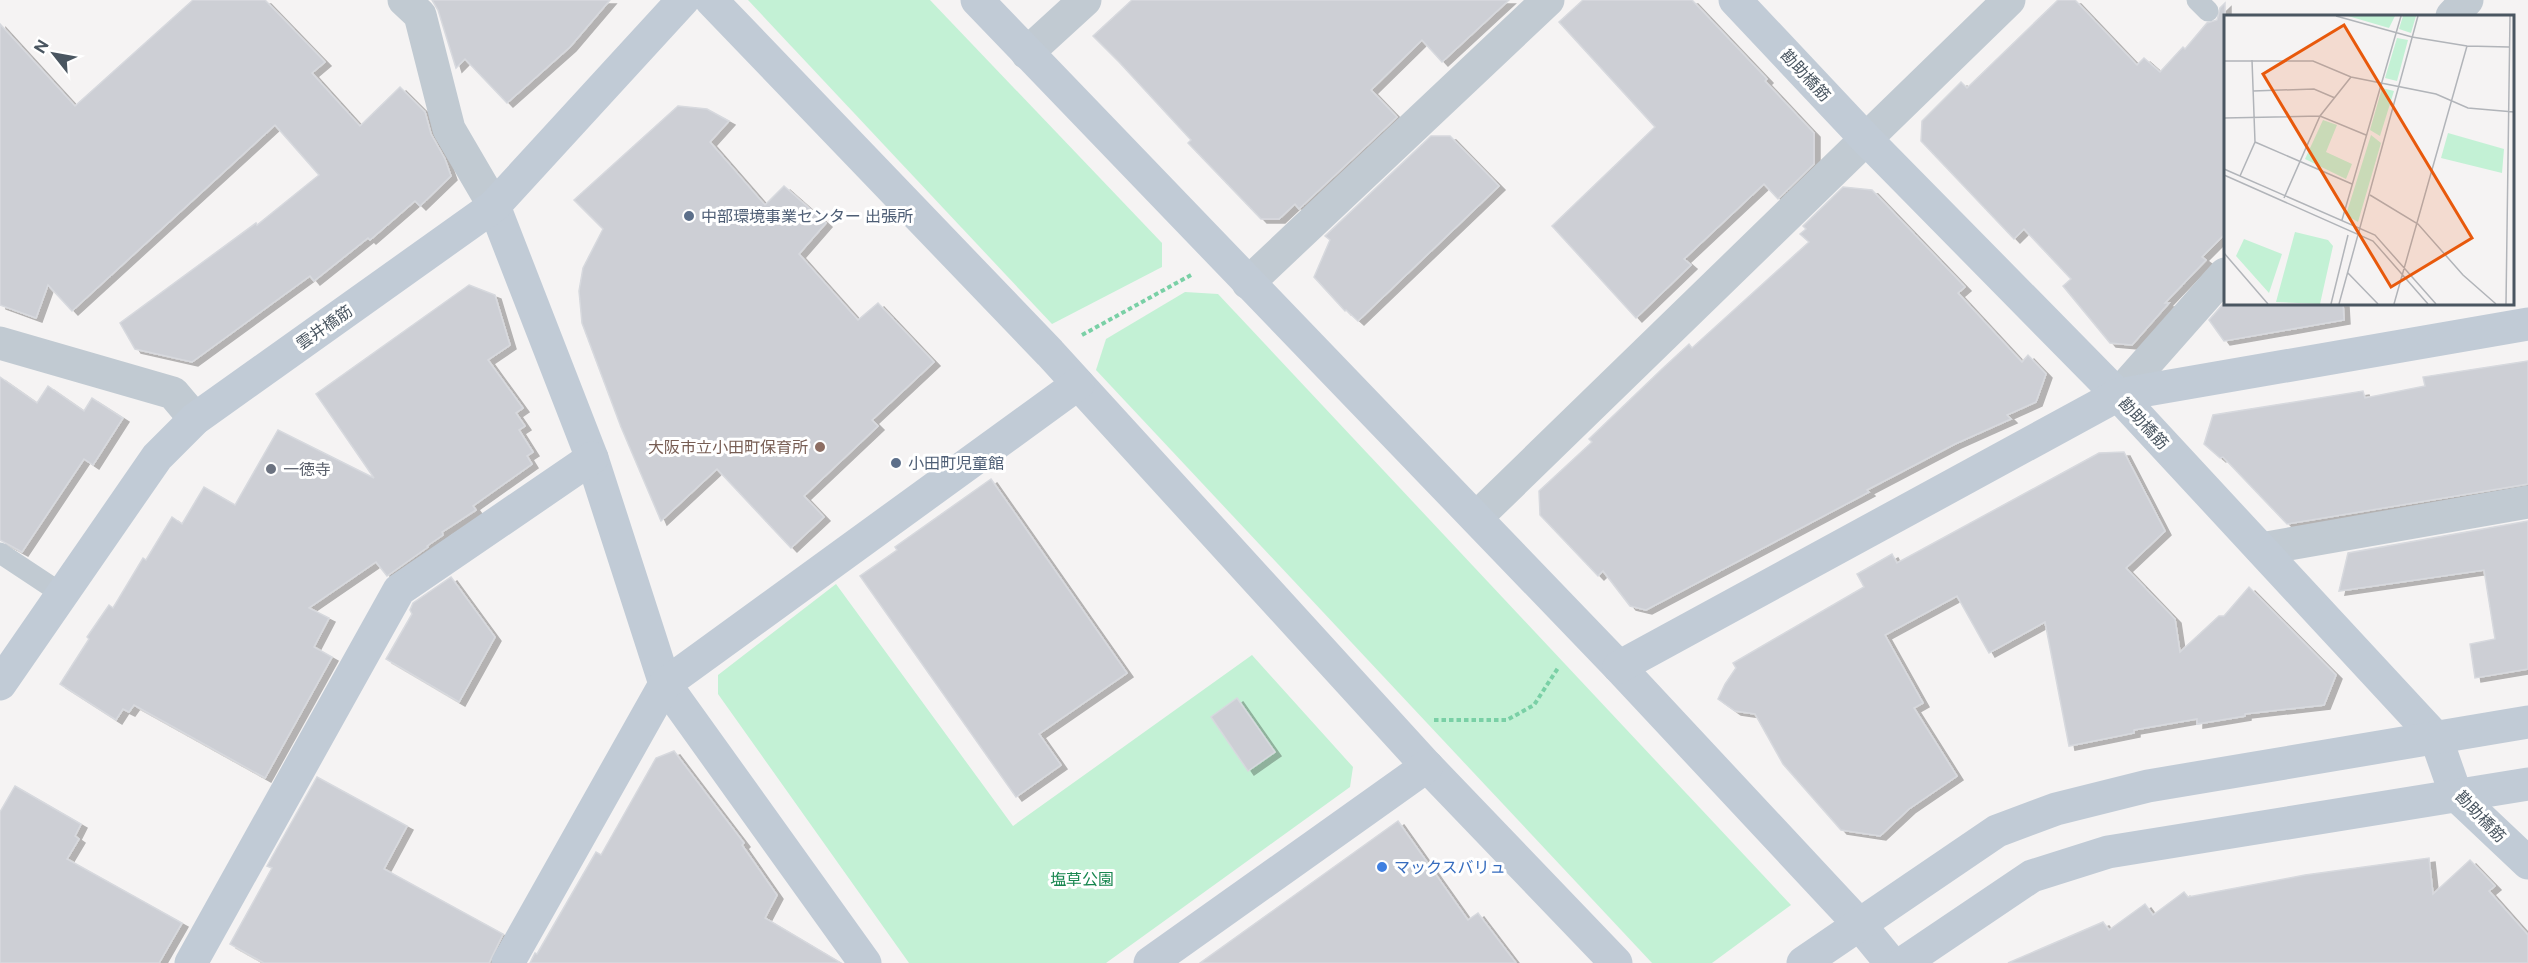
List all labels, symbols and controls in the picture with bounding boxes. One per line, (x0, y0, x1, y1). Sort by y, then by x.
inset map (2224, 15, 2513, 304)
north arrow (24, 24, 84, 84)
text: N (30, 36, 53, 57)
street label: 勘助橋筋 (1777, 45, 1834, 105)
place label: 中部環境事業センター 出張所 (701, 207, 913, 226)
marker: 中部環境事業センター 出張所 (682, 209, 696, 223)
street label: 雲井橋筋 (293, 301, 356, 354)
street label: 勘助橋筋 (2115, 393, 2172, 453)
place label: 大阪市立小田町保育所 (648, 438, 808, 457)
marker: 大阪市立小田町保育所 (813, 440, 827, 454)
place label: 小田町児童館 (908, 454, 1004, 473)
marker: 小田町児童館 (889, 456, 903, 470)
place label: 一徳寺 (283, 460, 331, 479)
marker: 一徳寺 (264, 462, 278, 476)
street label: 勘助橋筋 (2452, 787, 2510, 846)
place label: マックスバリュ (1394, 858, 1506, 877)
marker: マックスバリュ (1375, 860, 1389, 874)
park label: 塩草公園 (1050, 870, 1114, 889)

